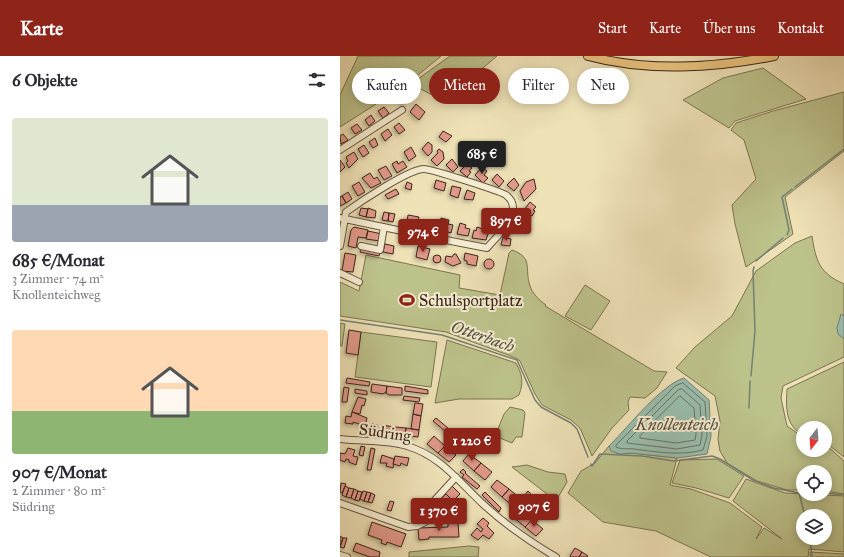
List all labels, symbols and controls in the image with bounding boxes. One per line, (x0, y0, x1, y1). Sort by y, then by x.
text: Karte (20, 17, 63, 40)
text: Start (598, 20, 627, 37)
text: Karte (649, 20, 681, 37)
text: Über uns (703, 20, 755, 37)
text: Kontakt (777, 20, 824, 37)
chip: Kaufen (352, 68, 421, 104)
chip: Mieten (429, 68, 500, 104)
chip: Filter (508, 68, 569, 104)
chip: Neu (577, 68, 629, 104)
icon: filters (306, 69, 328, 91)
text: 6 Objekte (12, 70, 78, 91)
pin: 685 € (454, 141, 510, 175)
icon: home (134, 144, 206, 216)
text: 685 € (467, 146, 497, 162)
pin: 897 € (478, 208, 534, 242)
text: 897 € (490, 213, 522, 229)
pin: 974 € (395, 219, 451, 253)
text: 974 € (407, 224, 439, 240)
text: 685 €/Monat (12, 250, 105, 271)
text: 3 Zimmer · 74 m² (12, 271, 104, 287)
text: Knollenteichweg (12, 287, 100, 303)
sports icon: Schulsportplatz (398, 291, 416, 309)
place label: Schulsportplatz (419, 291, 523, 310)
water label: Otterbach (448, 316, 517, 357)
icon: home (134, 356, 206, 428)
water label: Knollenteich (635, 414, 718, 435)
street label: Südring (358, 419, 413, 447)
north arrow (796, 421, 832, 457)
map controls (796, 421, 832, 545)
pin: 1 220 € (435, 428, 509, 462)
text: 1 220 € (453, 433, 491, 449)
text: 907 €/Monat (12, 462, 107, 483)
button: locate (796, 465, 832, 501)
text: 2 Zimmer · 80 m² (12, 483, 105, 499)
pin: 907 € (506, 494, 562, 528)
pin: 1 370 € (402, 498, 476, 532)
text: Südring (12, 499, 54, 515)
text: 907 € (518, 499, 550, 515)
text: 1 370 € (420, 503, 458, 519)
button: layers (796, 509, 832, 545)

